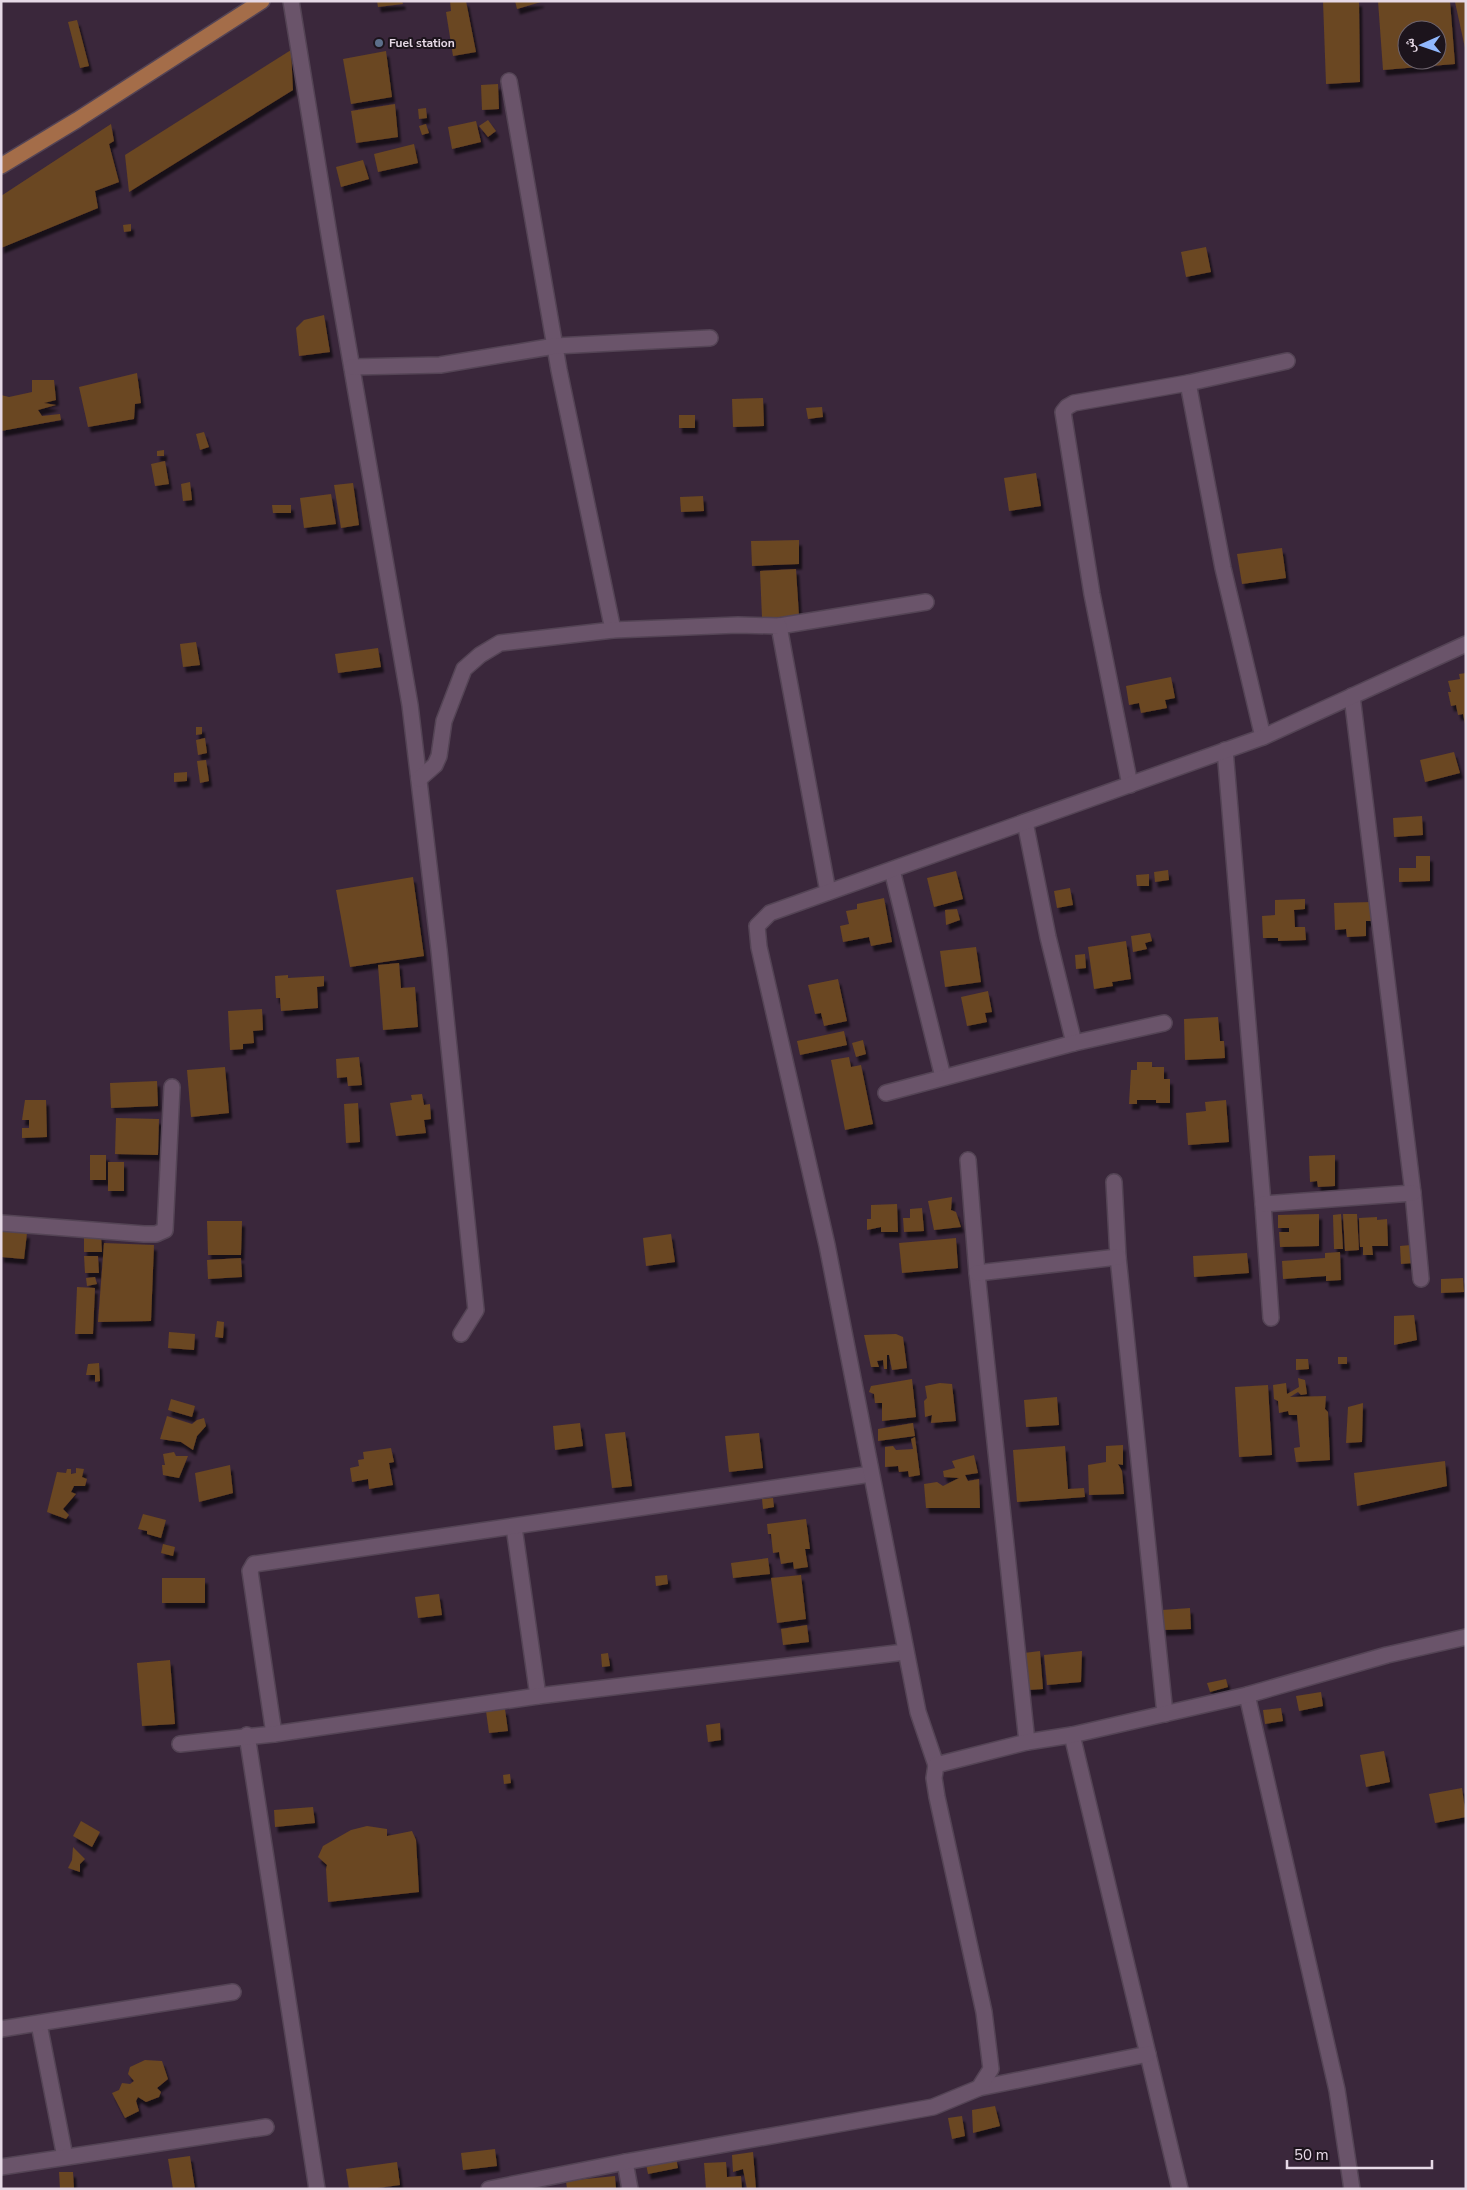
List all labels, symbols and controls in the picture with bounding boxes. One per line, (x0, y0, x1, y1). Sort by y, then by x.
north arrow (1397, 20, 1447, 70)
place label: Fuel station (389, 35, 455, 51)
marker: Fuel station (373, 37, 385, 49)
text: ش (1400, 38, 1419, 53)
scale bar (1287, 2138, 1432, 2170)
text: 50 m (1294, 2145, 1329, 2165)

